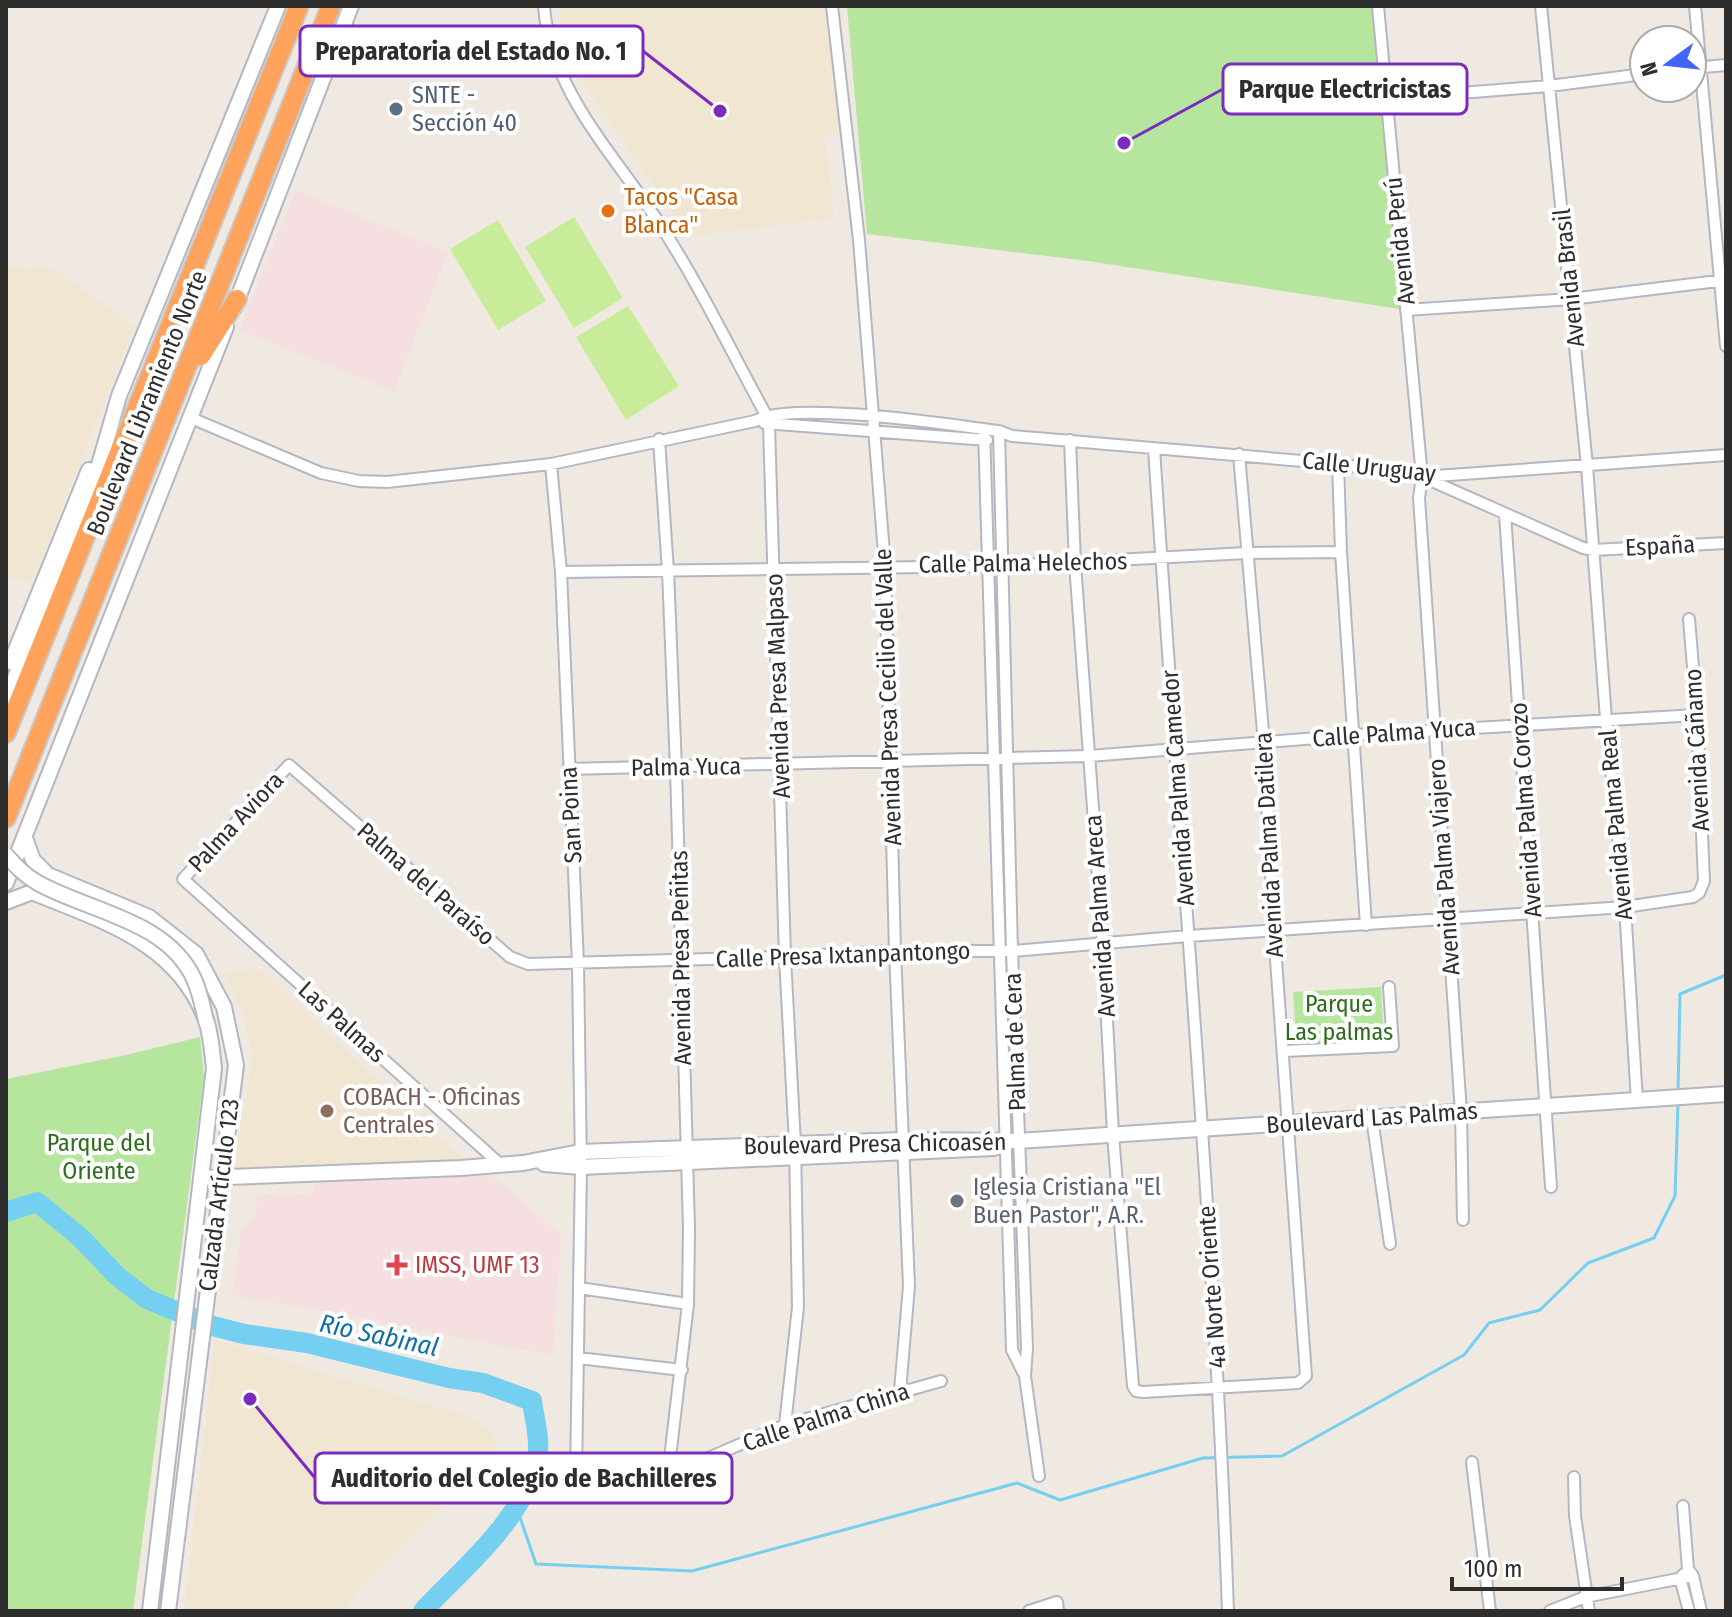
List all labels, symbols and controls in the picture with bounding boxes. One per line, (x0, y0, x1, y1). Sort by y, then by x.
north arrow (1628, 24, 1708, 104)
callout: Preparatoria del Estado No. 1 (300, 26, 643, 76)
text: Preparatoria del Estado No. 1 (315, 36, 627, 67)
text: N (1634, 59, 1664, 79)
callout: Parque Electricistas (1223, 64, 1467, 114)
text: Parque Electricistas (1239, 74, 1451, 105)
place label: SNTE - Sección 40 (412, 81, 517, 137)
marker: SNTE - Sección 40 (387, 100, 405, 118)
street label: Avenida Perú (1379, 176, 1421, 306)
place label: Tacos "Casa Blanca" (624, 183, 738, 239)
marker: Tacos "Casa Blanca" (599, 202, 617, 220)
street label: Avenida Brasil (1548, 207, 1590, 349)
street label: Boulevard Libramiento Norte (81, 267, 213, 539)
street label: Calle Uruguay (1301, 446, 1438, 488)
street label: España (1624, 530, 1696, 562)
street label: Calle Palma Helechos (918, 547, 1128, 579)
street label: Avenida Presa Cecilio del Valle (869, 548, 907, 846)
street label: Avenida Presa Malpaso (760, 573, 796, 799)
street label: Avenida Palma Camedor (1156, 668, 1200, 907)
street label: Avenida Cáñamo (1679, 668, 1715, 832)
street label: Avenida Palma Corozo (1505, 702, 1547, 918)
street label: Calle Palma Yuca (1311, 713, 1477, 753)
street label: Avenida Palma Real (1594, 729, 1638, 921)
street label: Avenida Palma Datilera (1249, 731, 1289, 959)
street label: Palma Yuca (631, 752, 741, 782)
street label: Avenida Palma Viajero (1422, 758, 1466, 976)
street label: Palma Aviora (183, 766, 289, 878)
street label: San Poina (554, 766, 588, 864)
street label: Avenida Palma Areca (1079, 814, 1121, 1018)
street label: Palma del Paraíso (351, 817, 501, 951)
street label: Avenida Presa Peñitas (665, 850, 697, 1066)
street label: Calle Presa Ixtanpantongo (715, 937, 971, 973)
street label: Palma de Cera (999, 972, 1031, 1112)
street label: Las Palmas (293, 976, 391, 1068)
park label: Parque Las palmas (1285, 990, 1393, 1046)
place label: COBACH - Oficinas Centrales (343, 1083, 520, 1139)
street label: Calzada Artículo 123 (193, 1097, 245, 1293)
street label: Boulevard Las Palmas (1265, 1097, 1479, 1139)
marker: COBACH - Oficinas Centrales (318, 1102, 336, 1120)
street label: Boulevard Presa Chicoasén (743, 1128, 1007, 1160)
park label: Parque del Oriente (47, 1129, 151, 1185)
place label: Iglesia Cristiana "El Buen Pastor", A.R. (973, 1173, 1161, 1229)
marker: Iglesia Cristiana "El Buen Pastor", A.R. (948, 1192, 966, 1210)
street label: 4a Norte Oriente (1192, 1205, 1232, 1369)
place label: IMSS, UMF 13 (415, 1251, 540, 1279)
marker: IMSS, UMF 13 (386, 1254, 408, 1276)
water label: Río Sabinal (317, 1308, 441, 1363)
street label: Calle Palma China (739, 1377, 913, 1457)
callout: Auditorio del Colegio de Bachilleres (315, 1453, 732, 1503)
text: Auditorio del Colegio de Bachilleres (330, 1463, 717, 1494)
scale bar (1452, 1541, 1622, 1591)
text: 100 m (1464, 1555, 1522, 1583)

